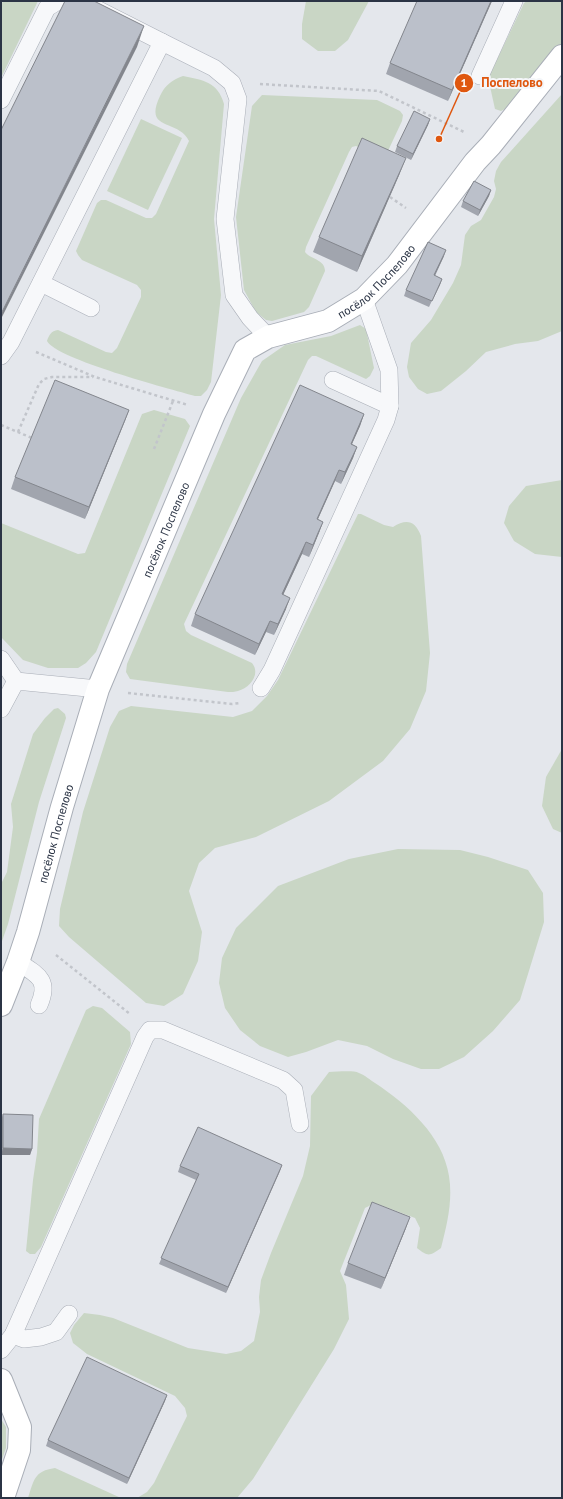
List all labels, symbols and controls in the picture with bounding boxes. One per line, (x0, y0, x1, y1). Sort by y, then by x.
callout: Поспелово (454, 70, 551, 95)
text: Поспелово (481, 74, 543, 91)
text: 1 (461, 75, 467, 90)
street label: посёлок Поспелово (334, 241, 418, 321)
street label: посёлок Поспелово (139, 479, 192, 579)
street label: посёлок Поспелово (34, 782, 76, 885)

